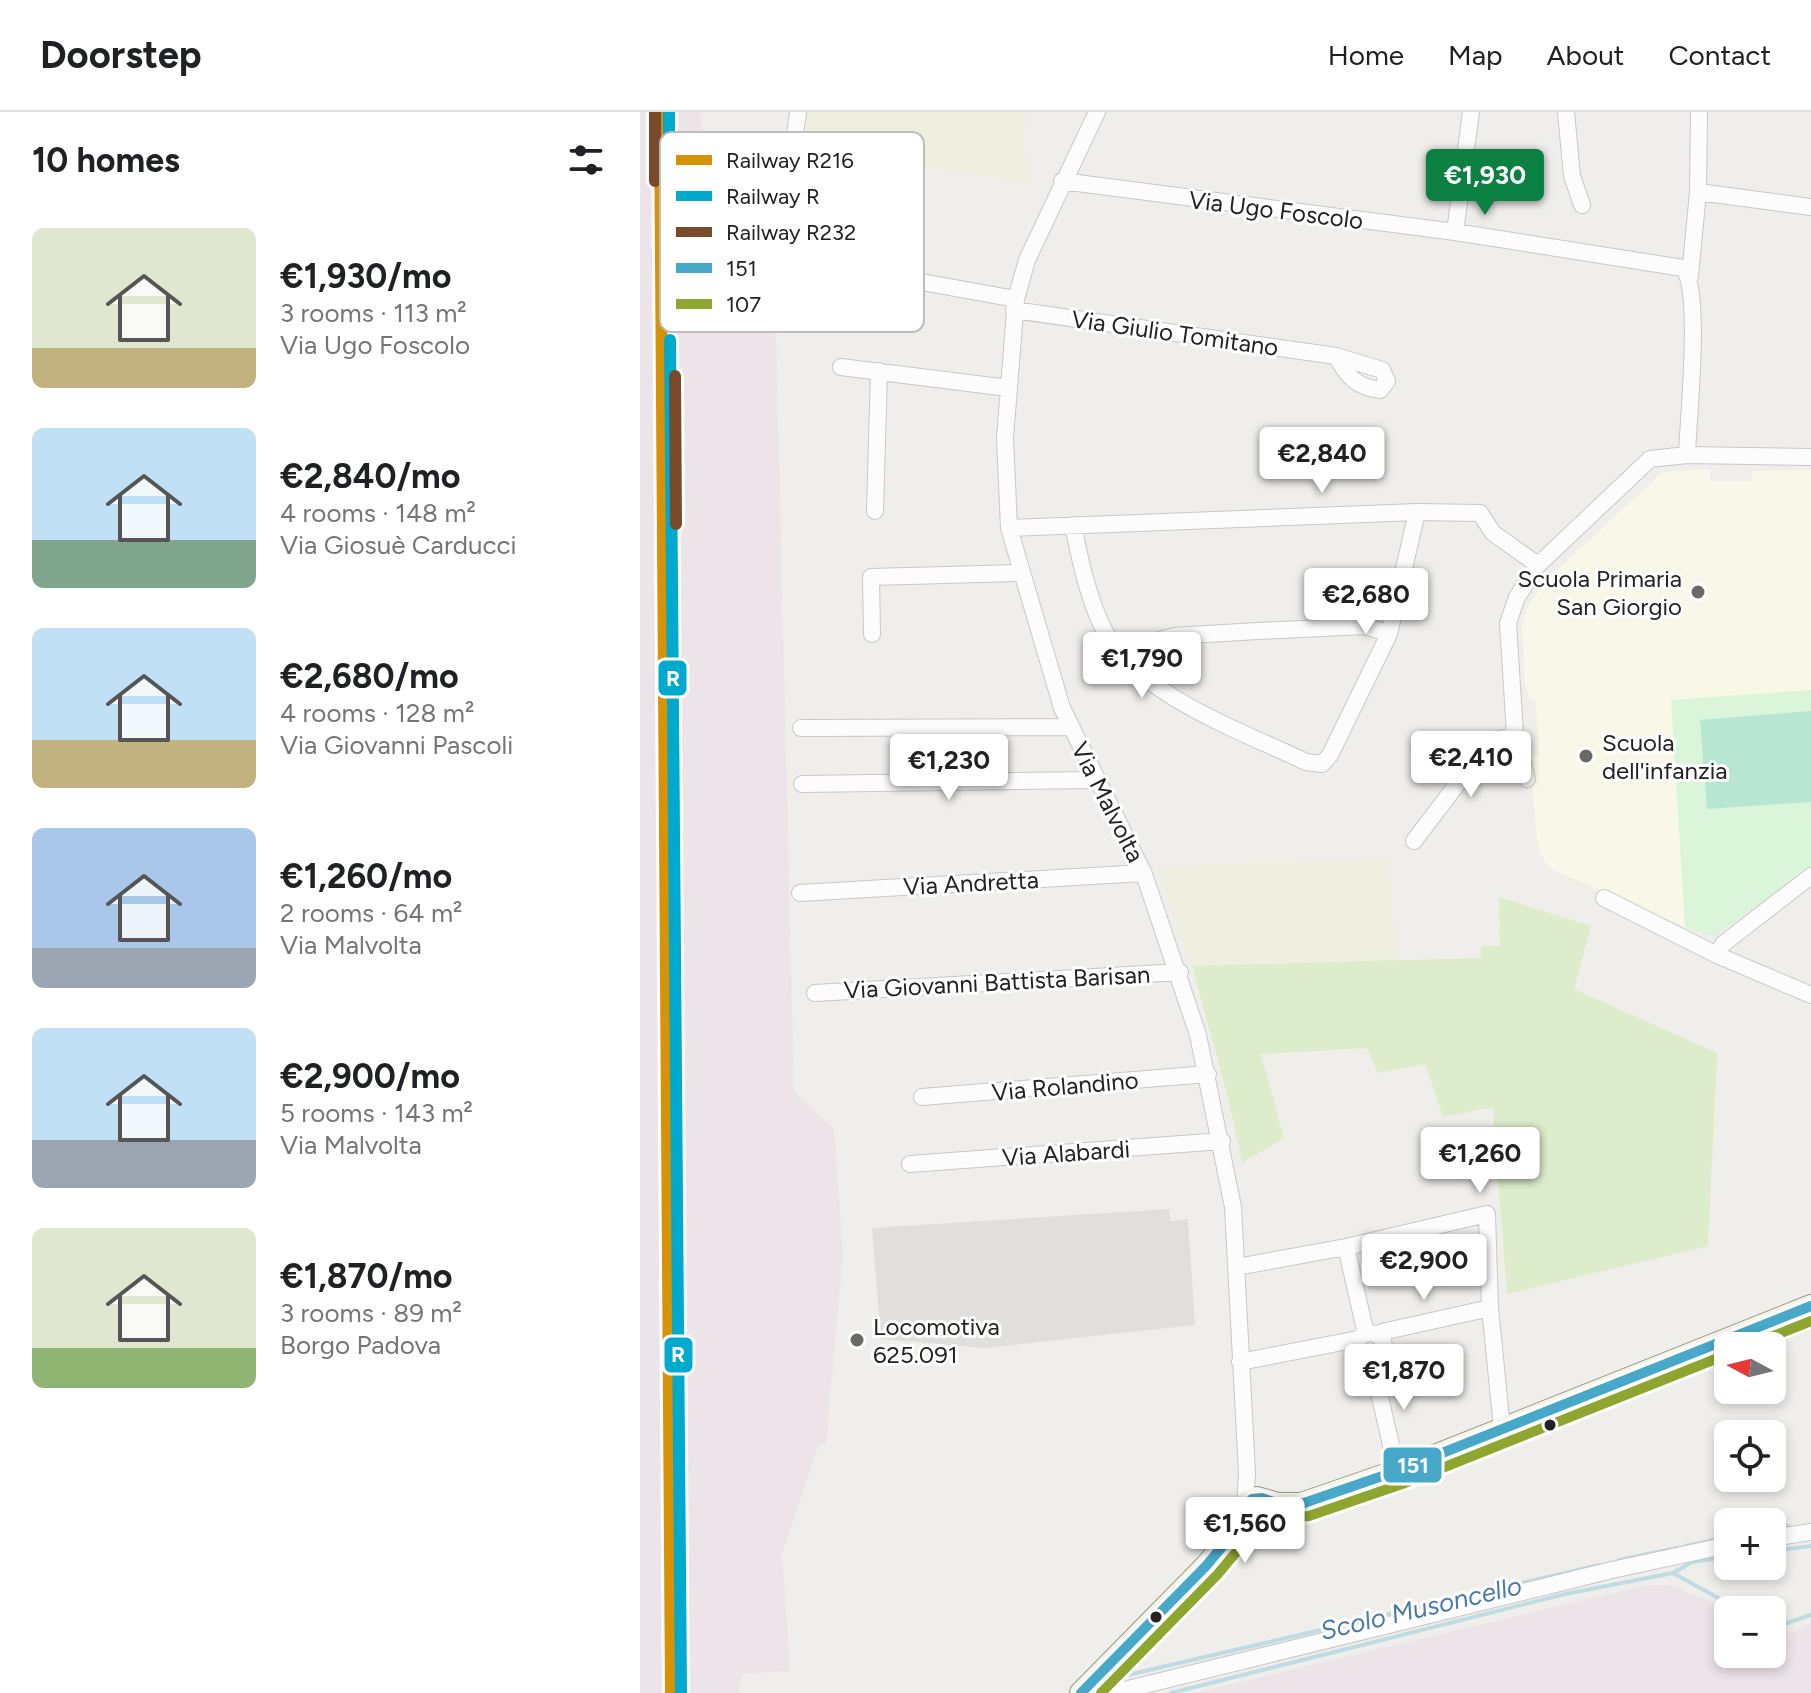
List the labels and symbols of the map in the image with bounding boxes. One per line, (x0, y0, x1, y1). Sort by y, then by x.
legend (660, 132, 924, 332)
text: Railway R216 (726, 147, 854, 174)
pin: €1,930 (1420, 149, 1550, 217)
text: Railway R (726, 183, 820, 210)
street label: Via Ugo Foscolo (1187, 185, 1365, 235)
text: Railway R232 (726, 219, 856, 246)
text: 151 (726, 255, 757, 282)
text: 107 (726, 291, 761, 318)
street label: Via Giulio Tomitano (1070, 304, 1280, 362)
pin: €2,840 (1257, 427, 1387, 495)
place label: Scuola Primaria San Giorgio (1517, 564, 1682, 621)
pin: €2,680 (1301, 568, 1431, 636)
marker: Scuola Primaria San Giorgio (1689, 583, 1707, 601)
pin: €1,790 (1077, 632, 1207, 700)
line badge: R (657, 659, 688, 697)
text: R (666, 665, 680, 692)
place label: Scuola dell'infanzia (1602, 728, 1728, 785)
pin: €2,410 (1406, 731, 1536, 799)
pin: €1,230 (884, 734, 1014, 802)
street label: Via Malvolta (1065, 737, 1151, 867)
marker: Scuola dell'infanzia (1577, 747, 1595, 765)
street label: Via Andretta (903, 865, 1039, 901)
street label: Via Giovanni Battista Barisan (843, 959, 1151, 1005)
street label: Via Rolandino (990, 1065, 1140, 1107)
pin: €1,260 (1415, 1127, 1545, 1195)
street label: Via Alabardi (1001, 1134, 1131, 1172)
pin: €2,900 (1359, 1234, 1489, 1302)
place label: Locomotiva 625.091 (873, 1312, 1000, 1369)
marker: Locomotiva 625.091 (848, 1331, 866, 1349)
north arrow (1714, 1332, 1786, 1404)
line badge: R (663, 1336, 694, 1374)
text: R (671, 1341, 685, 1368)
pin: €1,870 (1339, 1344, 1469, 1412)
unlabelled marker (1542, 1417, 1558, 1433)
line badge: 151 (1382, 1446, 1443, 1484)
text: 151 (1397, 1452, 1429, 1479)
pin: €1,560 (1180, 1497, 1310, 1565)
water label: Scolo Musoncello (1317, 1569, 1525, 1647)
unlabelled marker (1148, 1609, 1164, 1625)

